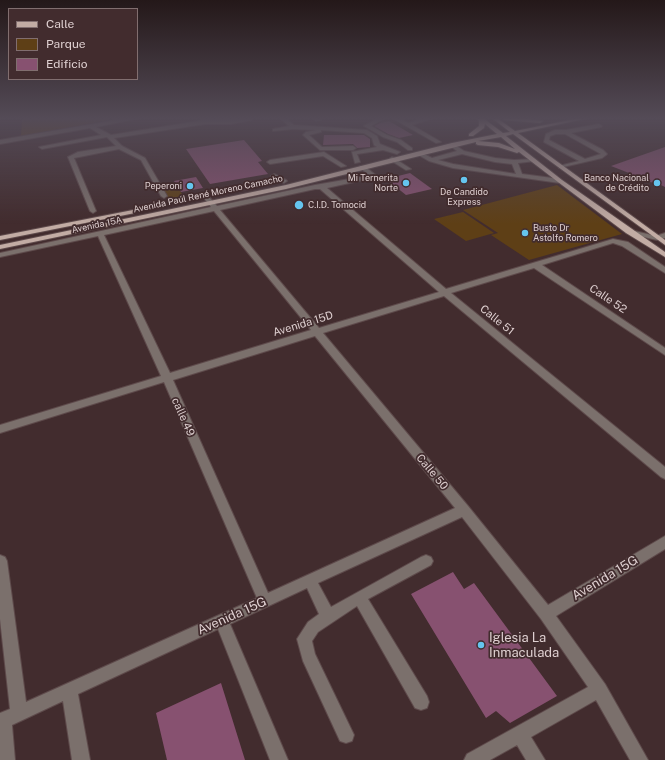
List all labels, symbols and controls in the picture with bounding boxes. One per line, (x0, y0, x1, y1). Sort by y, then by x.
legend (8, 8, 138, 80)
text: Calle (46, 17, 74, 31)
text: Parque (46, 37, 86, 51)
text: Edificio (46, 57, 88, 71)
street label: Avenida Paúl René Moreno Camacho (132, 173, 284, 215)
place label: Mi Ternerita Norte (348, 173, 398, 194)
place label: Banco Nacional de Crédito (584, 173, 649, 194)
marker: De Candido Express (459, 175, 469, 185)
marker: Mi Ternerita Norte (401, 178, 411, 188)
marker: Banco Nacional de Crédito (652, 178, 662, 188)
place label: Peperoni (145, 181, 182, 191)
marker: Peperoni (185, 181, 195, 191)
place label: De Candido Express (440, 187, 488, 208)
marker: C.I.D. Tomocid (293, 199, 305, 211)
place label: C.I.D. Tomocid (308, 200, 366, 210)
street label: Avenida 15A (71, 214, 123, 236)
place label: Busto Dr Astolfo Romero (533, 223, 598, 244)
marker: Busto Dr Astolfo Romero (520, 228, 530, 238)
street label: Calle 52 (587, 282, 629, 316)
street label: Calle 51 (477, 302, 517, 338)
street label: Avenida 15D (271, 309, 335, 339)
street label: calle 49 (169, 396, 197, 438)
street label: Calle 50 (413, 451, 451, 493)
street label: Avenida 15G (569, 552, 641, 604)
street label: Avenida 15G (195, 594, 269, 638)
place label: Iglesia La Inmaculada (489, 630, 559, 661)
marker: Iglesia La Inmaculada (476, 640, 486, 650)

